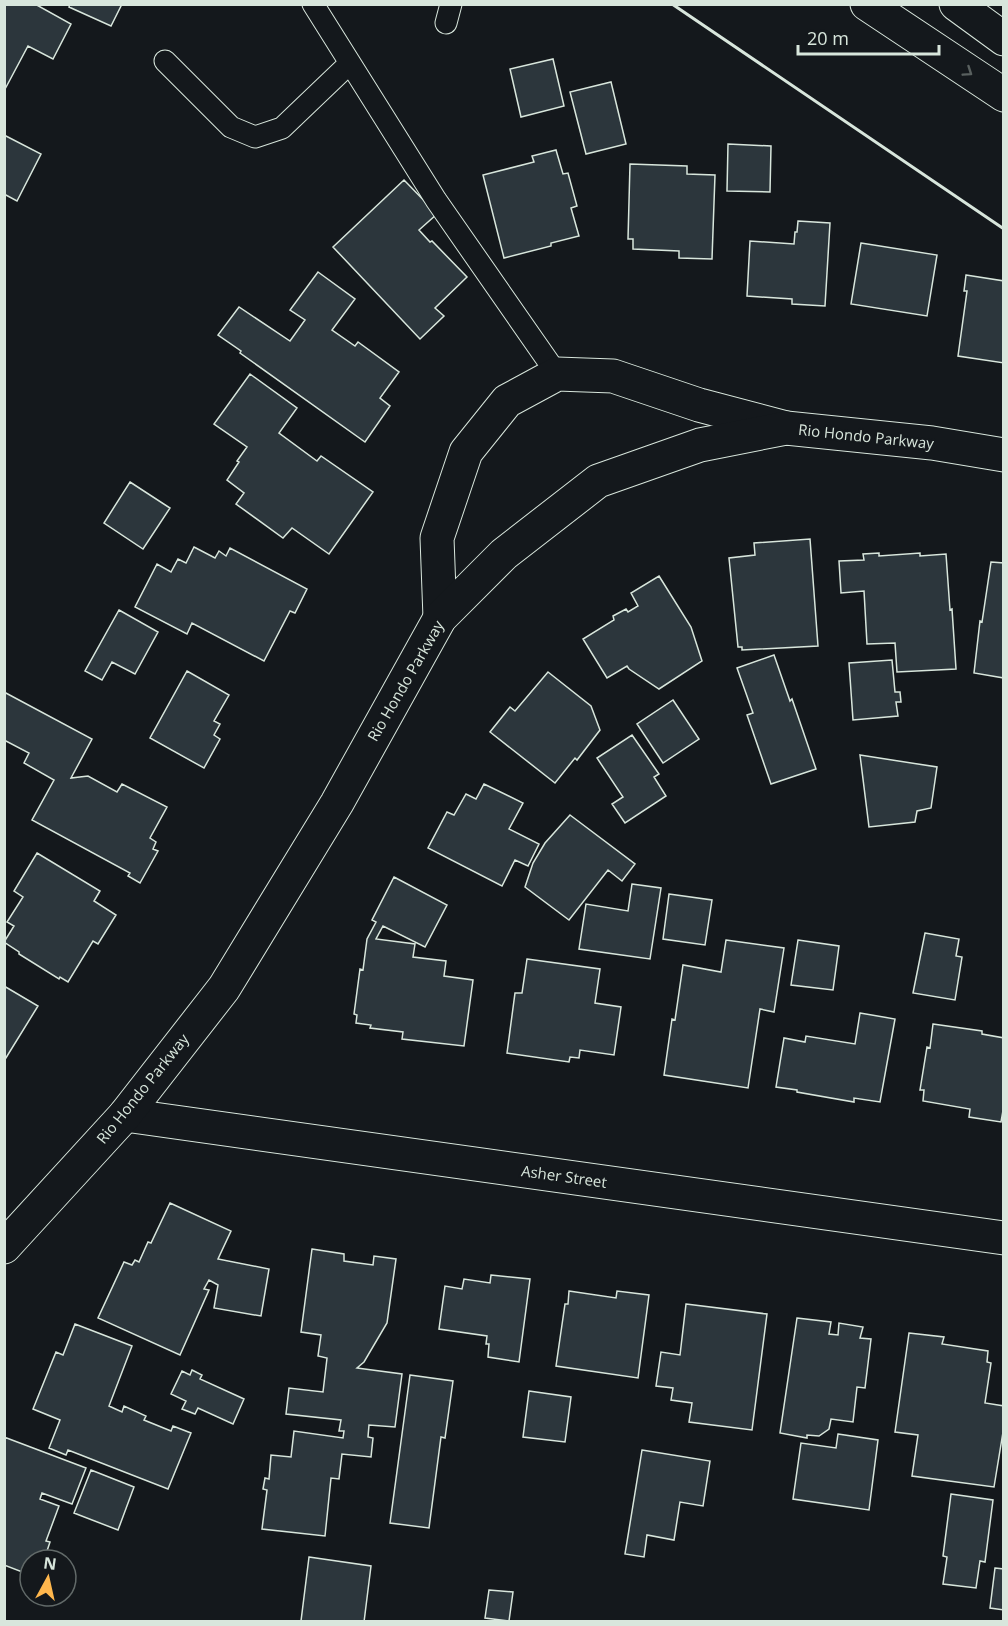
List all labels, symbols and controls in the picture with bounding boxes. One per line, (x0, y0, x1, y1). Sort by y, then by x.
scale bar (798, 18, 939, 56)
text: 20 m (807, 26, 849, 50)
one-way arrow (962, 64, 972, 76)
street label: Rio Hondo Parkway (797, 419, 935, 453)
street label: Rio Hondo Parkway (362, 616, 448, 744)
street label: Rio Hondo Parkway (92, 1029, 193, 1148)
street label: Asher Street (520, 1160, 608, 1192)
north arrow (18, 1548, 78, 1608)
text: N (42, 1551, 58, 1575)

